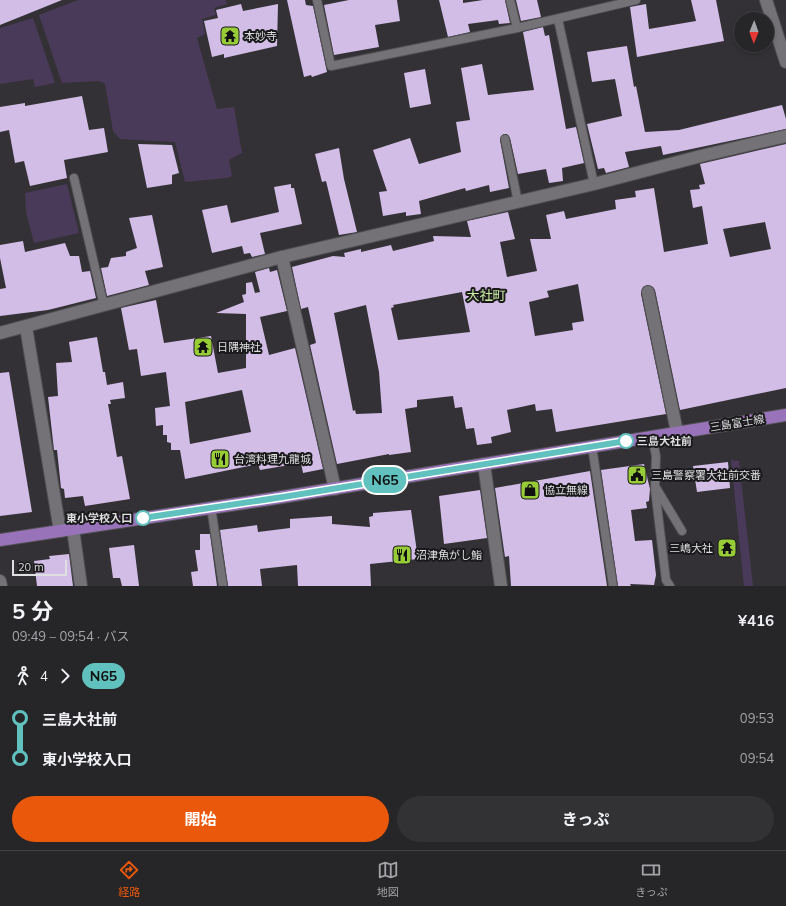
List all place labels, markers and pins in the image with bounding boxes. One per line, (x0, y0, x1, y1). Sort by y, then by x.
temple icon: 本妙寺 (219, 25, 241, 47)
place label: 本妙寺 (244, 29, 277, 43)
temple icon: 日隅神社 (192, 336, 214, 358)
place label: 日隅神社 (217, 340, 261, 354)
marker: 三島大社前 (618, 433, 634, 449)
place label: 三島大社前 (637, 434, 692, 448)
restaurant icon: 台湾料理九龍城 (209, 448, 231, 470)
place label: 台湾料理九龍城 (234, 452, 311, 466)
public building icon: 三島警察署大社前交番 (626, 464, 648, 486)
place label: 三島警察署大社前交番 (651, 468, 761, 482)
shop icon: 協立無線 (519, 479, 541, 501)
place label: 協立無線 (544, 483, 588, 497)
marker: 東小学校入口 (135, 510, 151, 526)
place label: 東小学校入口 (66, 511, 132, 525)
temple icon: 三嶋大社 (716, 537, 738, 559)
place label: 三嶋大社 (669, 541, 713, 555)
restaurant icon: 沼津魚がし鮨 (391, 544, 413, 566)
place label: 沼津魚がし鮨 (416, 548, 482, 562)

